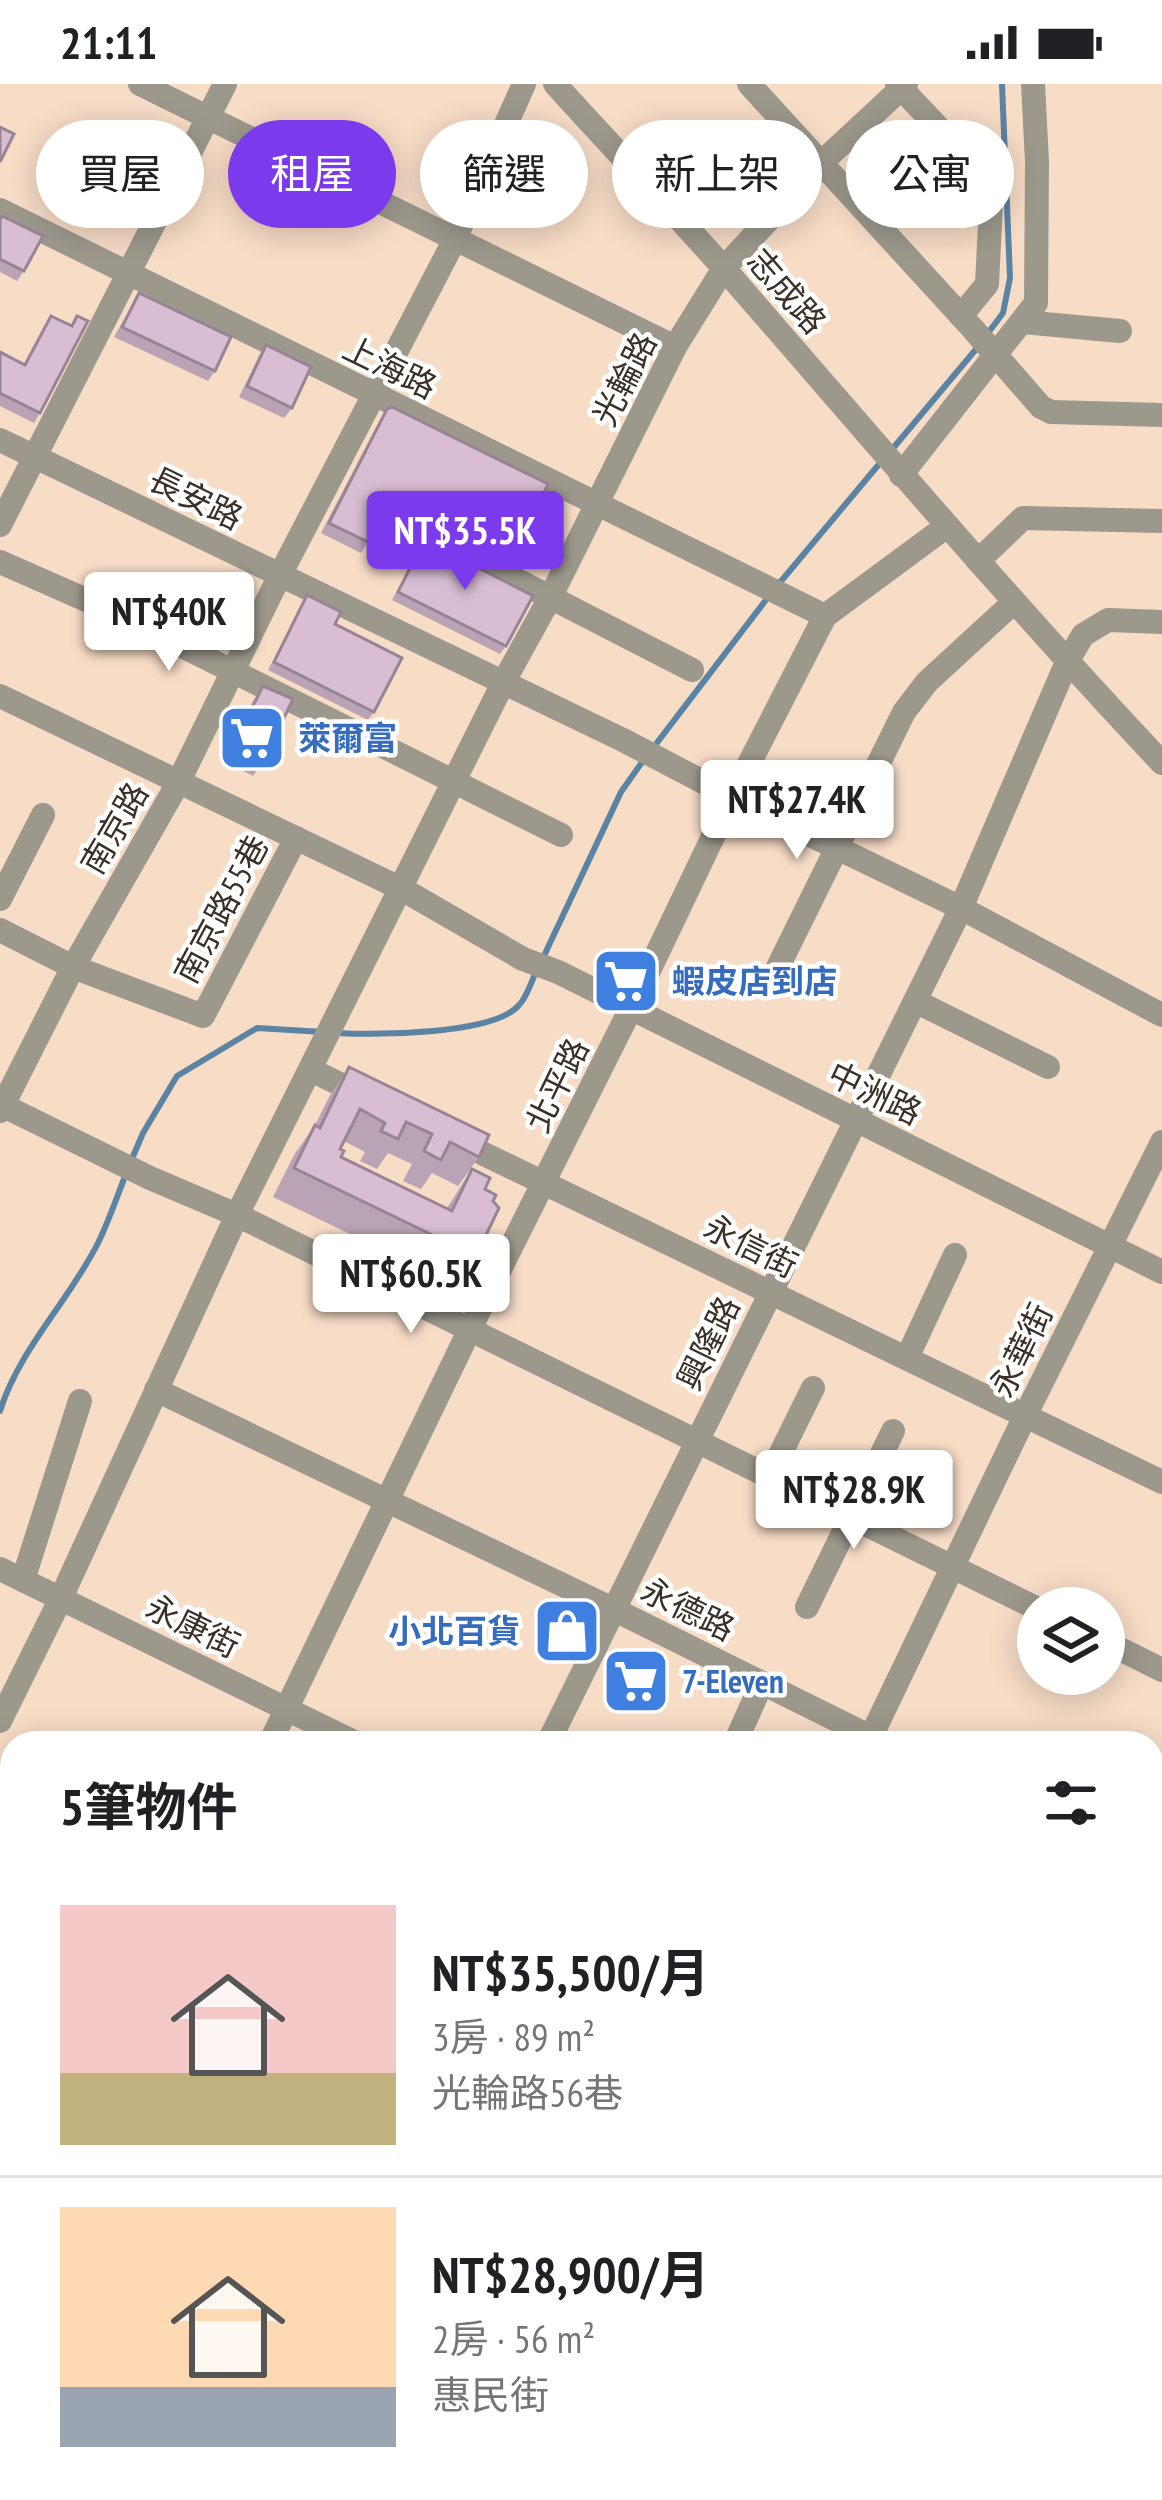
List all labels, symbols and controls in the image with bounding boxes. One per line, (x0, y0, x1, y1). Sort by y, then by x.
text: 21:11 (60, 13, 157, 71)
chip: 買屋 (36, 120, 204, 228)
chip: 租屋 (228, 120, 396, 228)
chip: 篩選 (420, 120, 588, 228)
chip: 新上架 (612, 120, 822, 228)
chip: 公寓 (846, 120, 1014, 228)
street label: 志成路 (739, 239, 836, 342)
street label: 光輪路 (582, 325, 665, 433)
street label: 上海路 (336, 326, 444, 408)
street label: 長安路 (142, 457, 250, 539)
pin: NT$35.5K (341, 491, 589, 593)
text: NT$35.5K (394, 504, 536, 555)
pin: NT$40K (71, 572, 267, 674)
text: NT$40K (111, 585, 227, 636)
supermarket icon: 萊爾富 (217, 703, 287, 773)
place label: 萊爾富 (298, 716, 397, 759)
pin: NT$27.4K (673, 760, 921, 862)
text: NT$27.4K (728, 773, 866, 824)
street label: 南京路 (70, 774, 157, 881)
street label: 南京路55巷 (164, 827, 277, 990)
supermarket icon: 蝦皮店到店 (591, 946, 661, 1016)
place label: 蝦皮店到店 (672, 959, 837, 1002)
street label: 北平路 (516, 1031, 598, 1139)
street label: 中洲路 (821, 1052, 929, 1134)
street label: 永信街 (697, 1205, 805, 1287)
pin: NT$60.5K (287, 1234, 535, 1336)
text: NT$60.5K (340, 1247, 482, 1298)
street label: 興隆路 (667, 1289, 749, 1397)
street label: 永華街 (980, 1296, 1062, 1404)
pin: NT$28.9K (730, 1450, 978, 1552)
text: NT$28.9K (783, 1463, 925, 1514)
street label: 永德路 (634, 1568, 742, 1650)
street label: 永康街 (139, 1585, 247, 1667)
map controls (1017, 1587, 1125, 1695)
button: layers (1017, 1587, 1125, 1695)
shop icon: 小北百貨 (532, 1596, 602, 1666)
place label: 小北百貨 (388, 1609, 520, 1652)
supermarket icon: 7-Eleven (601, 1646, 671, 1716)
place label: 7-Eleven (682, 1659, 784, 1702)
icon: filters (1038, 1770, 1104, 1836)
text: 5筆物件 (60, 1773, 237, 1839)
text: NT$35,500/月 (432, 1939, 710, 2005)
icon: home (156, 1953, 300, 2097)
text: 3房 · 89 m² (432, 2011, 595, 2062)
text: 光輪路56巷 (432, 2067, 623, 2118)
text: NT$28,900/月 (432, 2241, 710, 2307)
icon: home (156, 2255, 300, 2399)
text: 2房 · 56 m² (432, 2313, 595, 2364)
text: 惠民街 (432, 2369, 549, 2420)

